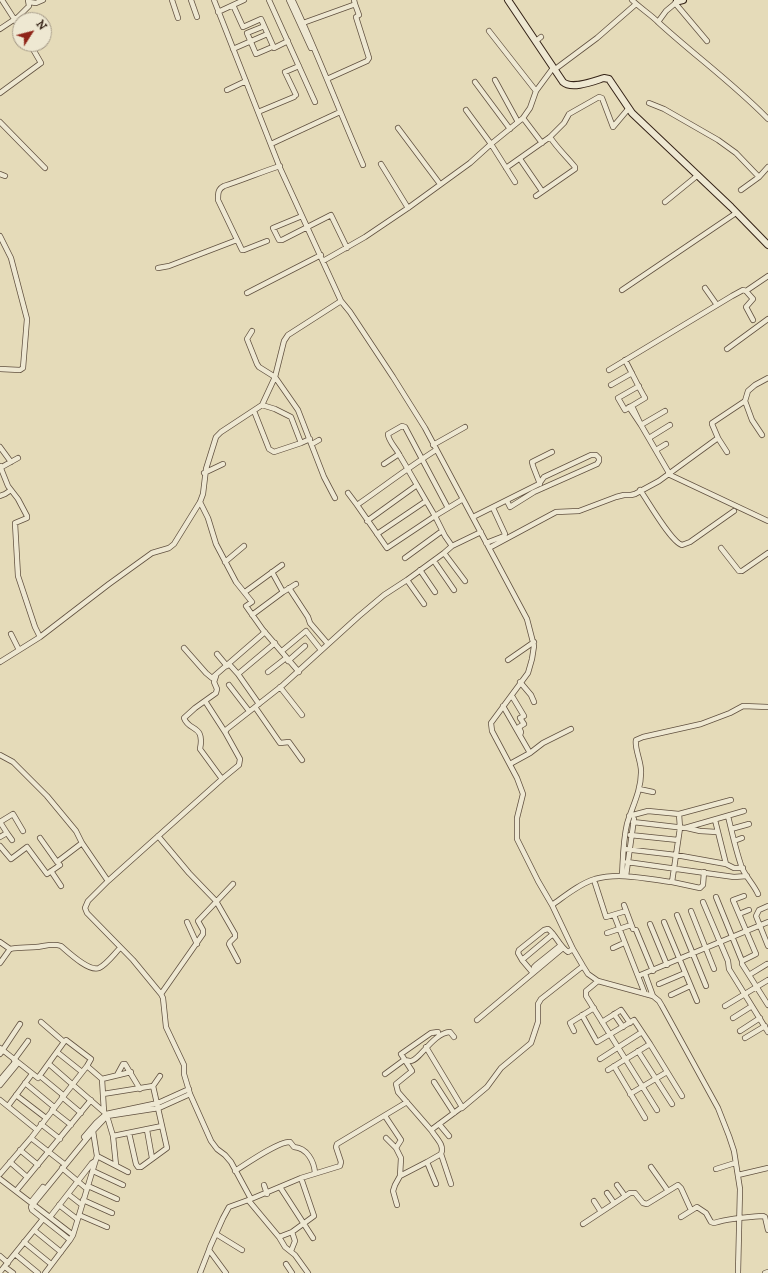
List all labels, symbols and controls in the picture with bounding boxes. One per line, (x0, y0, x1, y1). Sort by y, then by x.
north arrow (12, 12, 52, 52)
text: N (33, 18, 49, 33)

